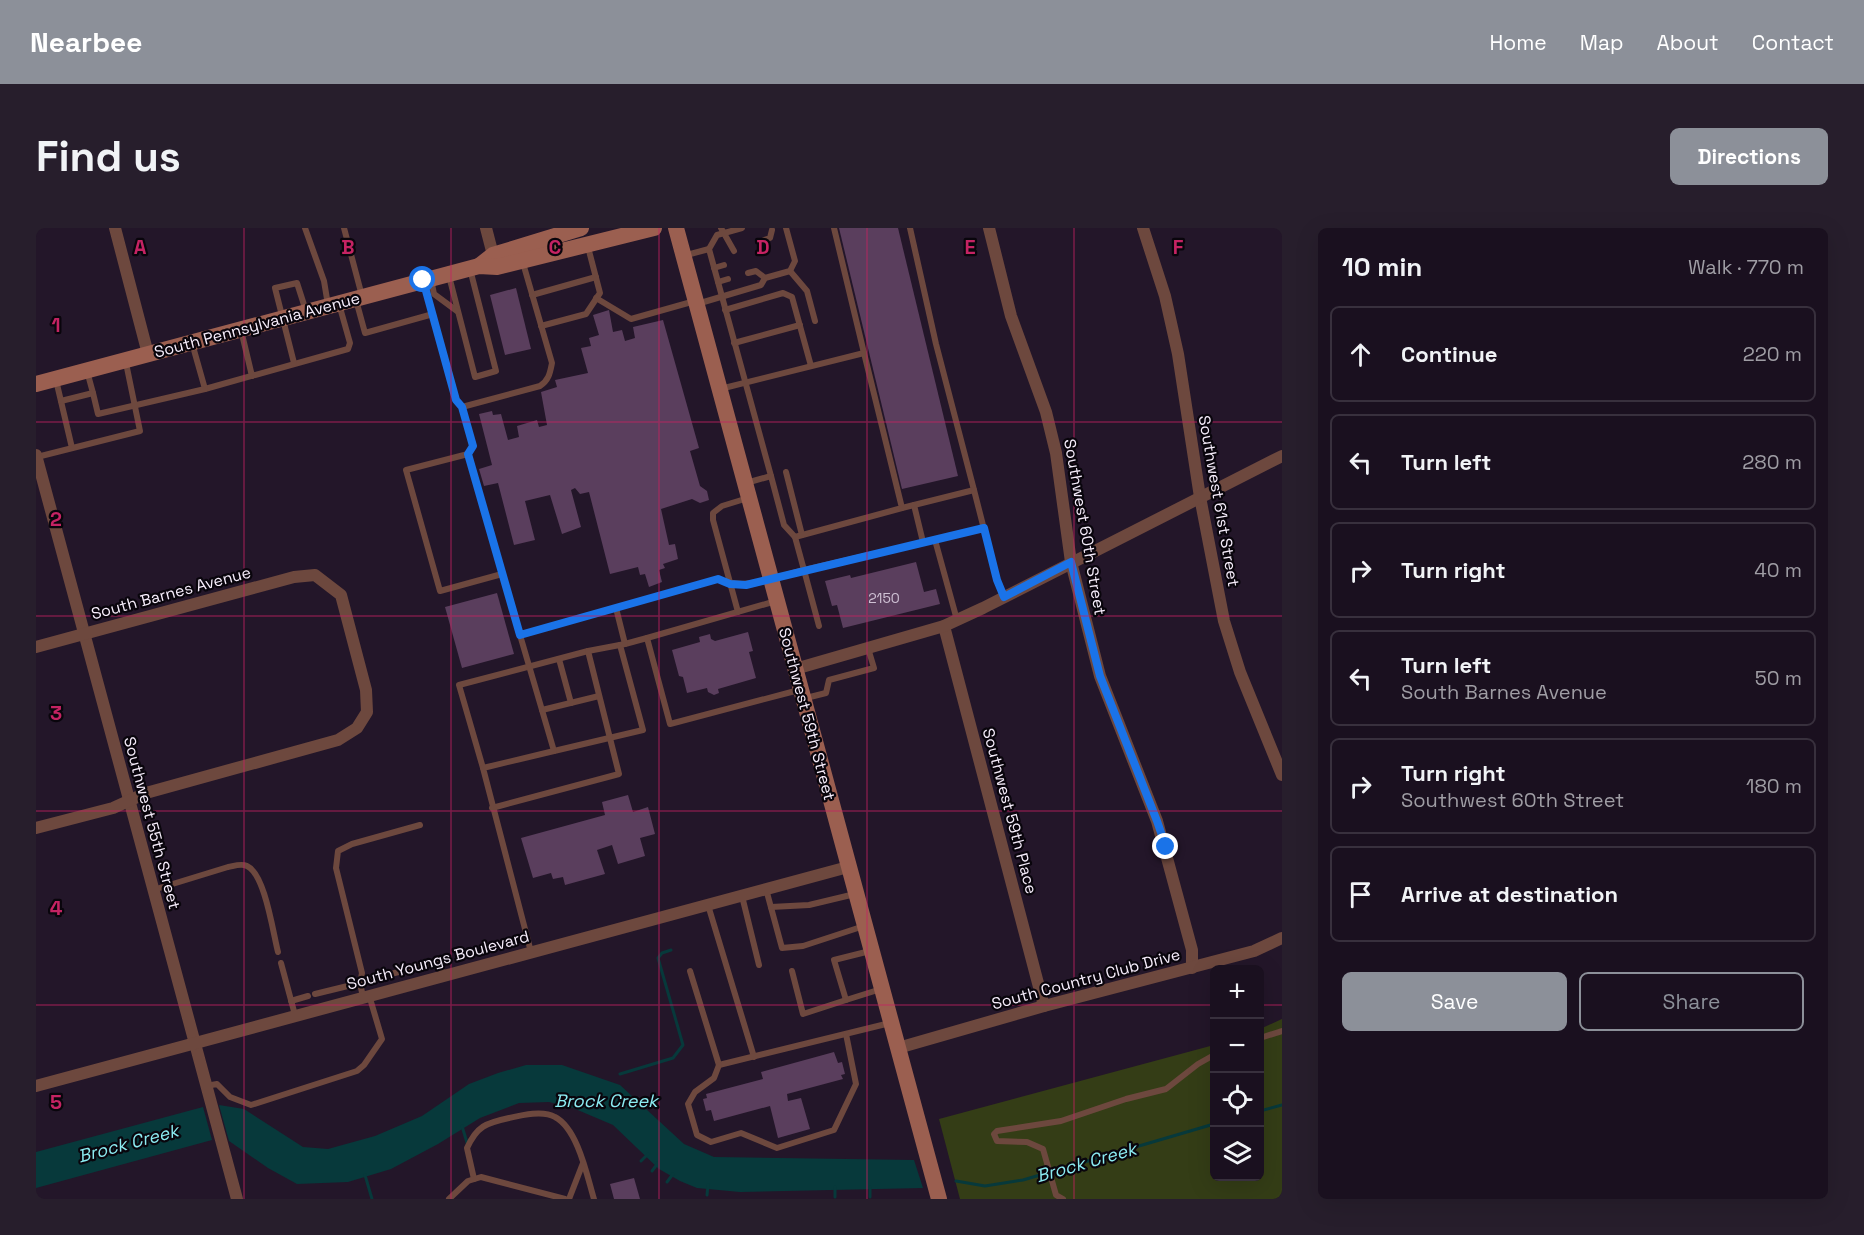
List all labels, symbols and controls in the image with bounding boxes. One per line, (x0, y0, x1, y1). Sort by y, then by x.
text: Nearbee (30, 24, 142, 60)
text: Home (1489, 29, 1547, 56)
text: Map (1580, 29, 1624, 56)
text: About (1657, 29, 1719, 56)
text: Contact (1752, 29, 1834, 56)
button: Directions (1670, 128, 1828, 185)
text: Find us (36, 130, 181, 183)
text: A (134, 234, 147, 260)
text: B (341, 234, 355, 260)
text: C (549, 234, 562, 260)
text: D (756, 234, 770, 260)
text: E (964, 234, 976, 260)
text: F (1173, 234, 1184, 260)
text: 10 min (1342, 250, 1422, 284)
text: Walk · 770 m (1688, 254, 1804, 280)
route start (409, 266, 435, 292)
street label: South Pennsylvania Avenue (152, 287, 362, 363)
text: 1 (51, 312, 61, 338)
icon: ahead (1344, 338, 1377, 371)
text: Continue (1401, 340, 1497, 368)
text: 220 m (1743, 341, 1802, 367)
street label: Southwest 61st Street (1194, 414, 1244, 588)
street label: Southwest 60th Street (1059, 437, 1111, 617)
icon: left (1344, 446, 1377, 479)
text: Turn left (1401, 448, 1491, 476)
text: 280 m (1742, 449, 1802, 475)
text: 2 (50, 506, 62, 532)
icon: right (1344, 554, 1377, 587)
text: Turn right (1401, 556, 1506, 584)
text: 40 m (1754, 557, 1802, 583)
street label: South Barnes Avenue (89, 562, 253, 624)
house number: 2150 (868, 589, 900, 607)
street label: Southwest 59th Street (774, 625, 840, 803)
text: Turn left (1401, 651, 1491, 679)
icon: left (1344, 662, 1377, 695)
text: 50 m (1755, 665, 1802, 691)
text: South Barnes Avenue (1401, 679, 1607, 705)
text: 3 (50, 700, 62, 726)
street label: Southwest 59th Place (978, 726, 1042, 896)
street label: Southwest 55th Street (119, 734, 185, 912)
text: Turn right (1401, 759, 1506, 787)
icon: right (1344, 770, 1377, 803)
text: 180 m (1746, 773, 1802, 799)
text: Southwest 60th Street (1401, 787, 1624, 813)
route end (1152, 833, 1178, 859)
icon: arrive (1344, 878, 1377, 911)
text: Arrive at destination (1401, 880, 1618, 908)
text: 4 (50, 895, 63, 921)
street label: South Youngs Boulevard (344, 926, 532, 994)
street label: South Country Club Drive (989, 944, 1183, 1014)
map controls (1210, 965, 1264, 1181)
button: + (1210, 965, 1264, 1019)
button: Save (1342, 972, 1567, 1031)
button: Share (1579, 972, 1804, 1031)
button: − (1210, 1019, 1264, 1073)
button: locate (1210, 1073, 1264, 1127)
text: 5 (50, 1089, 62, 1115)
water label: Brock Creek (554, 1089, 660, 1112)
water label: Brock Creek (75, 1118, 183, 1168)
button: layers (1210, 1127, 1264, 1181)
water label: Brock Creek (1033, 1136, 1141, 1187)

